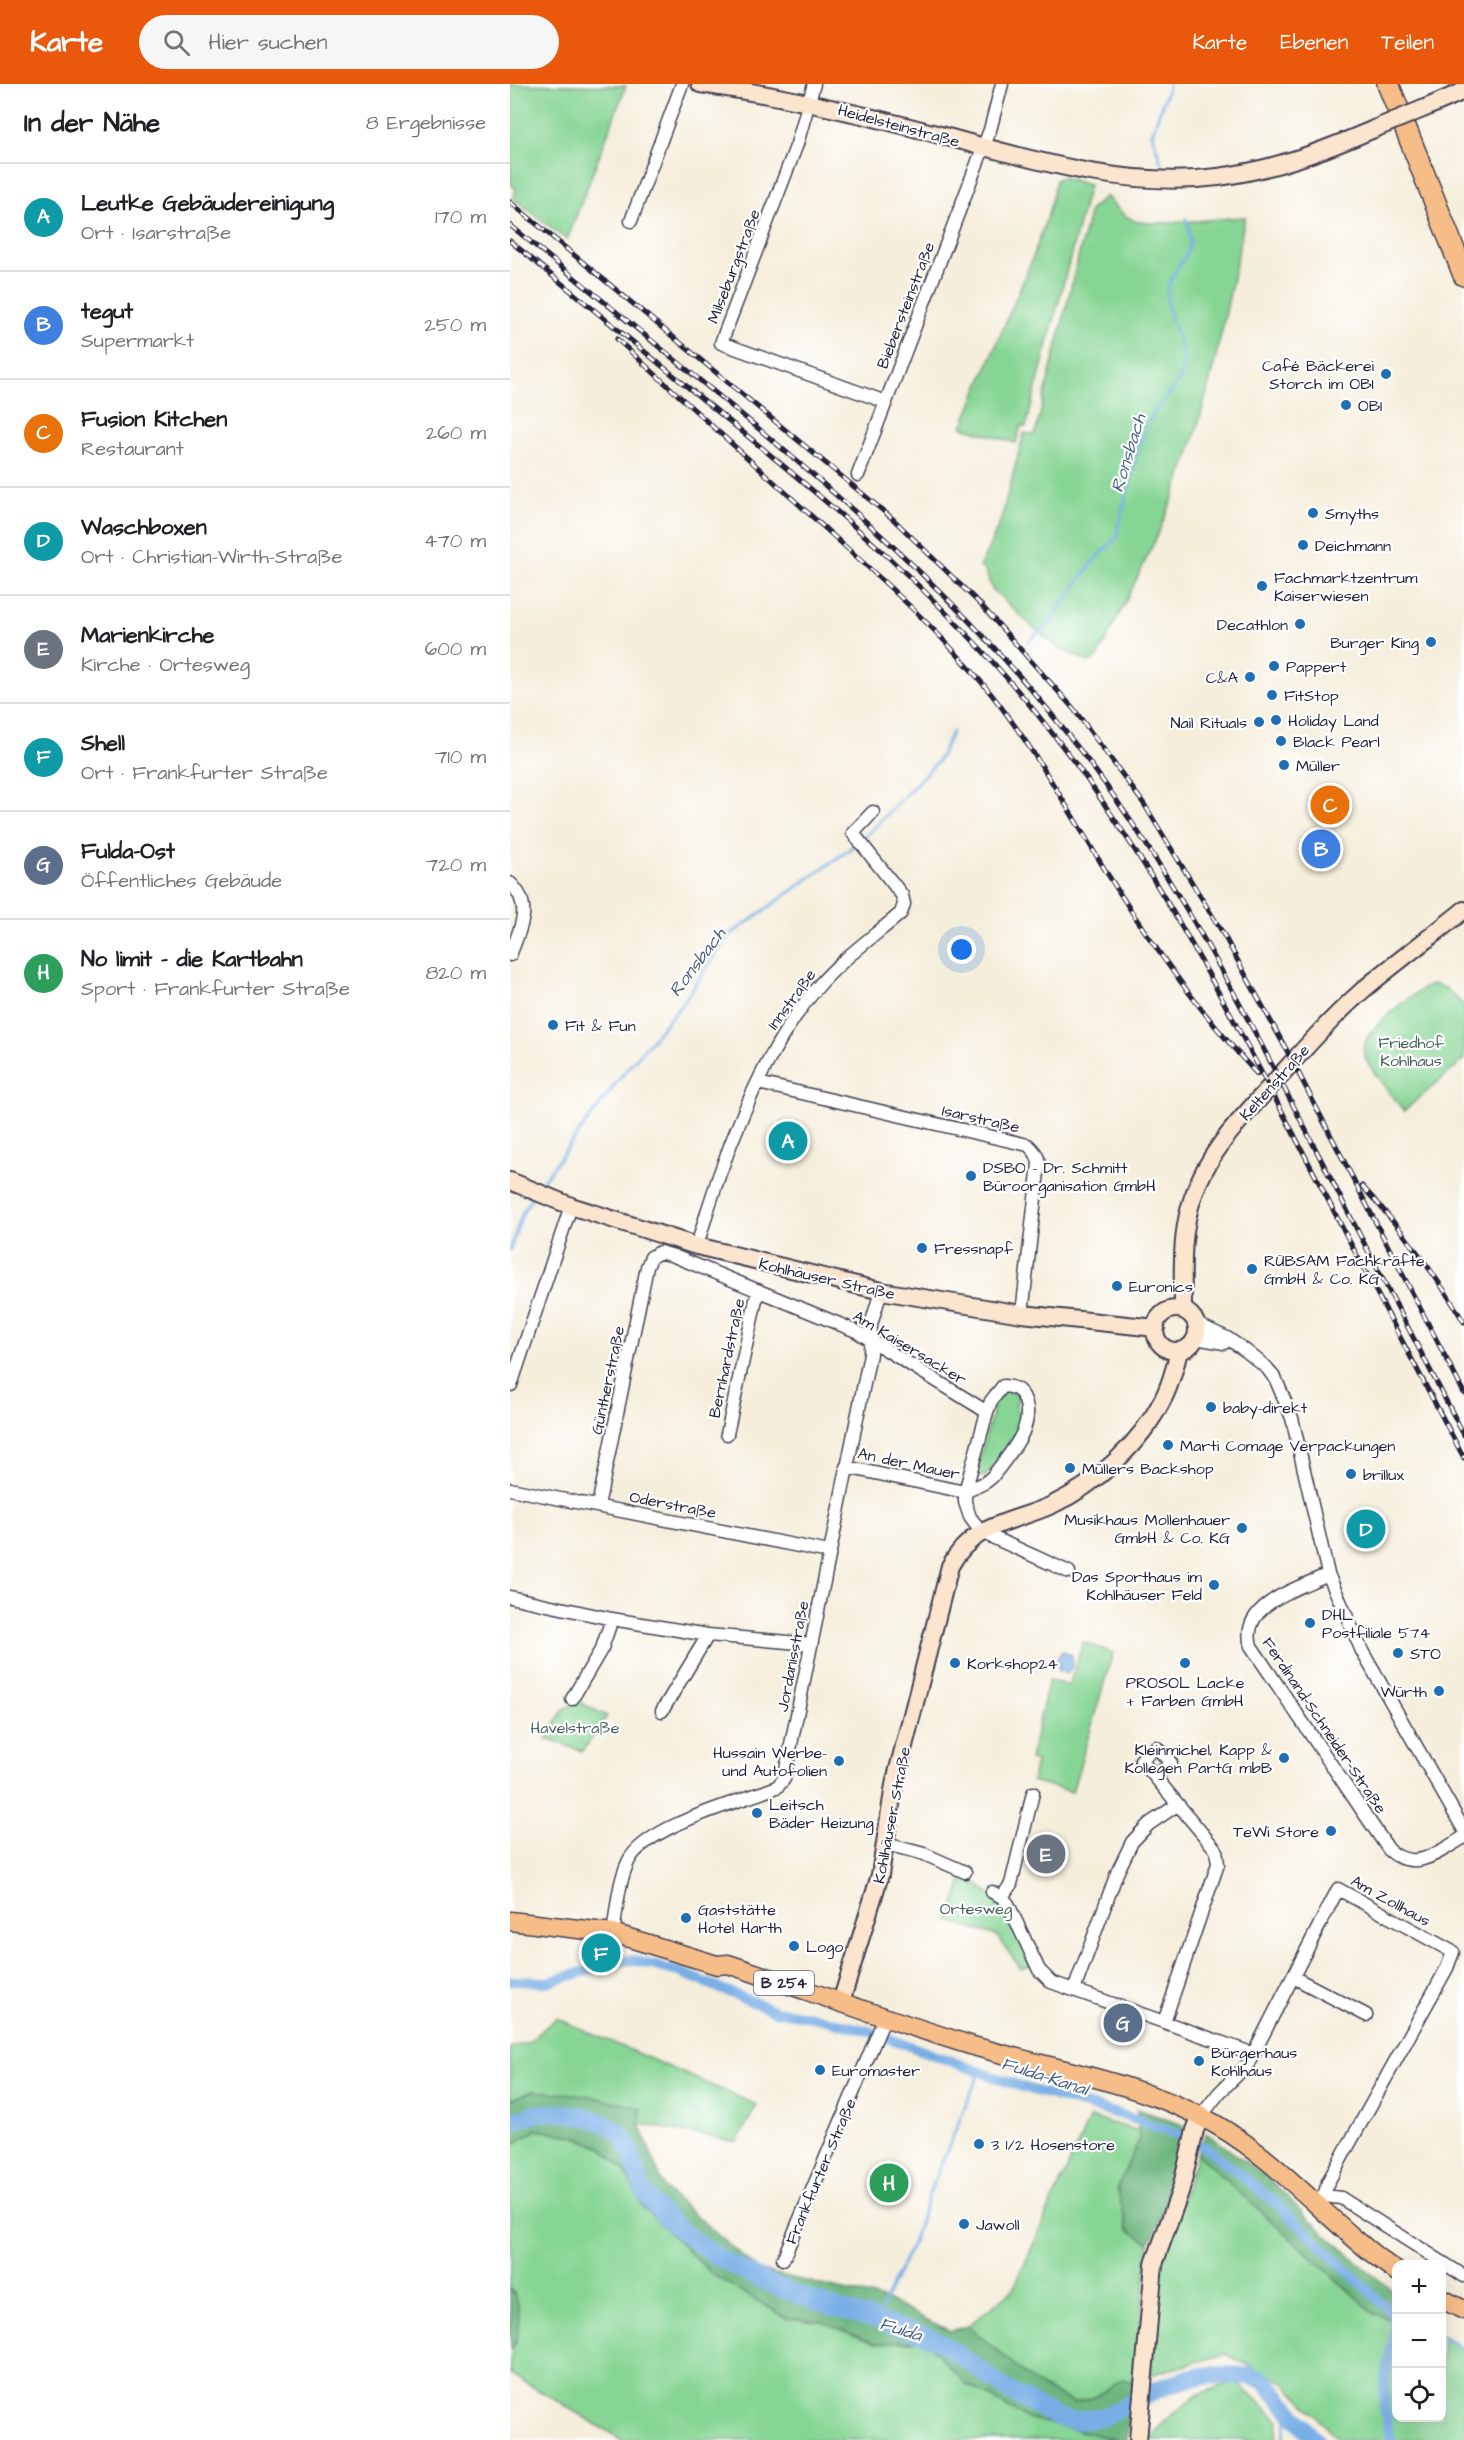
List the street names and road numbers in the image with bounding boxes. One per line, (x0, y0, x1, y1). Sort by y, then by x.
street label: Heidelsteinstraße (835, 99, 962, 153)
street label: Milseburgstraße (702, 206, 767, 327)
street label: Biebersteinstraße (872, 239, 940, 372)
street label: Innstraße (762, 965, 821, 1034)
street label: Keltenstraße (1235, 1040, 1315, 1126)
street label: Isarstraße (940, 1099, 1022, 1139)
street label: Kohlhäuser Straße (757, 1253, 897, 1305)
street label: Bernhardstraße (704, 1296, 750, 1420)
street label: Am Kaisersacker (849, 1305, 970, 1390)
street label: Güntherstraße (586, 1324, 630, 1437)
street label: An der Mauer (856, 1442, 962, 1486)
street label: Oderstraße (628, 1486, 718, 1524)
street label: Jordanisstraße (771, 1598, 815, 1714)
street label: Ferdinand-Schneider-Straße (1257, 1633, 1392, 1818)
street label: Kohlhäuser Straße (868, 1745, 916, 1886)
street label: Am Zollhaus (1347, 1870, 1434, 1932)
road number: B 254 (754, 1971, 814, 1995)
street label: Frankfurter Straße (780, 2095, 862, 2248)

